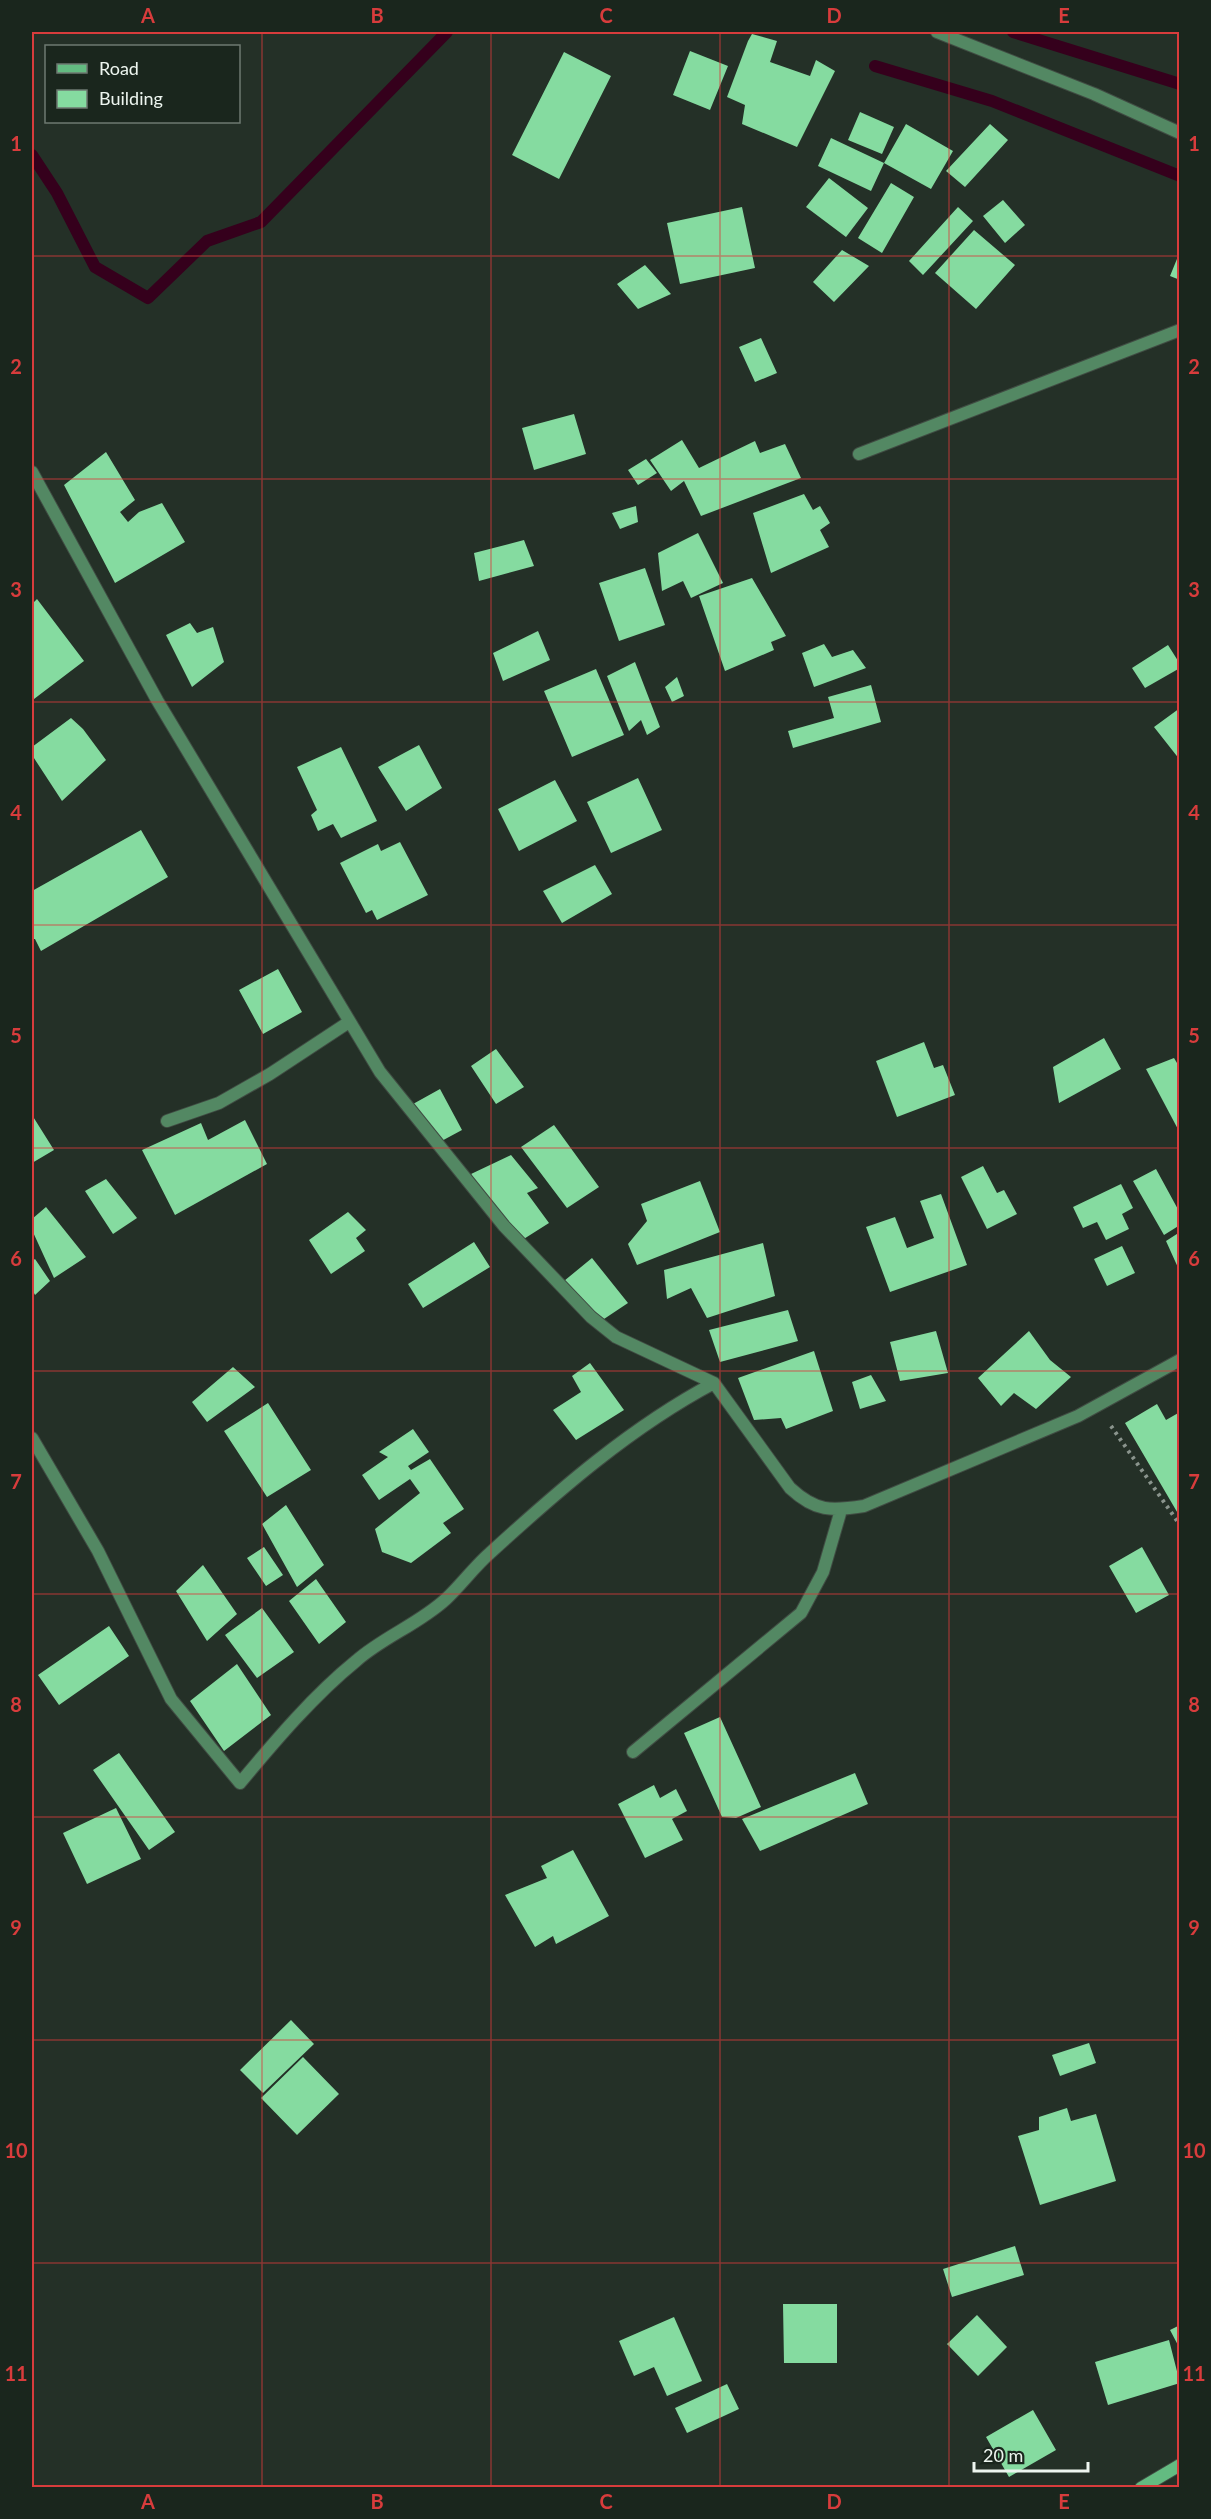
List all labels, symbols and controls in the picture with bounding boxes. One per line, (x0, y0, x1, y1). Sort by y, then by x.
text: A (140, 3, 155, 27)
text: B (370, 3, 384, 27)
text: C (599, 3, 613, 27)
text: D (826, 3, 842, 27)
text: E (1058, 3, 1070, 27)
legend (45, 45, 240, 123)
text: Road (99, 57, 139, 79)
text: Building (99, 87, 163, 109)
text: 1 (10, 131, 22, 155)
text: 1 (1188, 131, 1200, 155)
text: 2 (10, 354, 22, 378)
text: 2 (1188, 354, 1200, 378)
text: 3 (10, 577, 22, 601)
text: 3 (1188, 577, 1200, 601)
text: 4 (10, 800, 22, 824)
text: 4 (1188, 800, 1200, 824)
text: 5 (10, 1023, 22, 1047)
text: 5 (1188, 1023, 1200, 1047)
text: 6 (10, 1246, 22, 1270)
text: 6 (1188, 1246, 1200, 1270)
text: 7 (10, 1469, 22, 1493)
text: 7 (1188, 1469, 1200, 1493)
text: 8 (10, 1692, 22, 1716)
text: 8 (1188, 1692, 1200, 1716)
text: 9 (10, 1915, 22, 1939)
text: 9 (1188, 1915, 1200, 1939)
text: 10 (4, 2138, 28, 2162)
text: 10 (1182, 2138, 1206, 2162)
text: 11 (4, 2361, 28, 2385)
text: 11 (1182, 2361, 1206, 2385)
scale bar (974, 2435, 1088, 2473)
text: 20 m (983, 2444, 1023, 2466)
text: A (140, 2489, 155, 2513)
text: B (370, 2489, 384, 2513)
text: C (599, 2489, 613, 2513)
text: D (826, 2489, 842, 2513)
text: E (1058, 2489, 1070, 2513)

